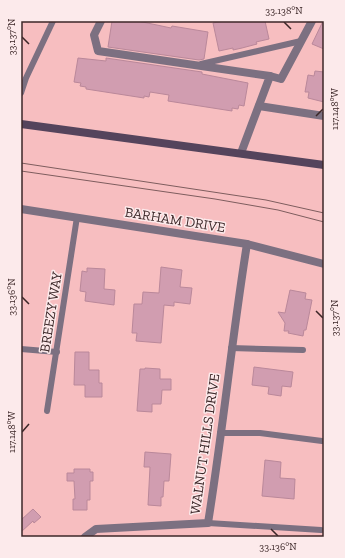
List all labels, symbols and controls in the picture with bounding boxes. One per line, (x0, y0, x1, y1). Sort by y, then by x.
text: 33.138°N (265, 5, 303, 17)
text: 33.137°N (6, 18, 18, 55)
text: 117.148°W (329, 87, 341, 130)
street label: BARHAM DRIVE (124, 204, 226, 236)
street label: BREEZY WAY (36, 270, 66, 354)
text: 33.136°N (6, 278, 18, 316)
text: 33.137°N (329, 299, 341, 336)
street label: WALNUT HILLS DRIVE (187, 372, 223, 516)
text: 117.148°W (6, 410, 18, 453)
text: 33.136°N (259, 541, 297, 553)

